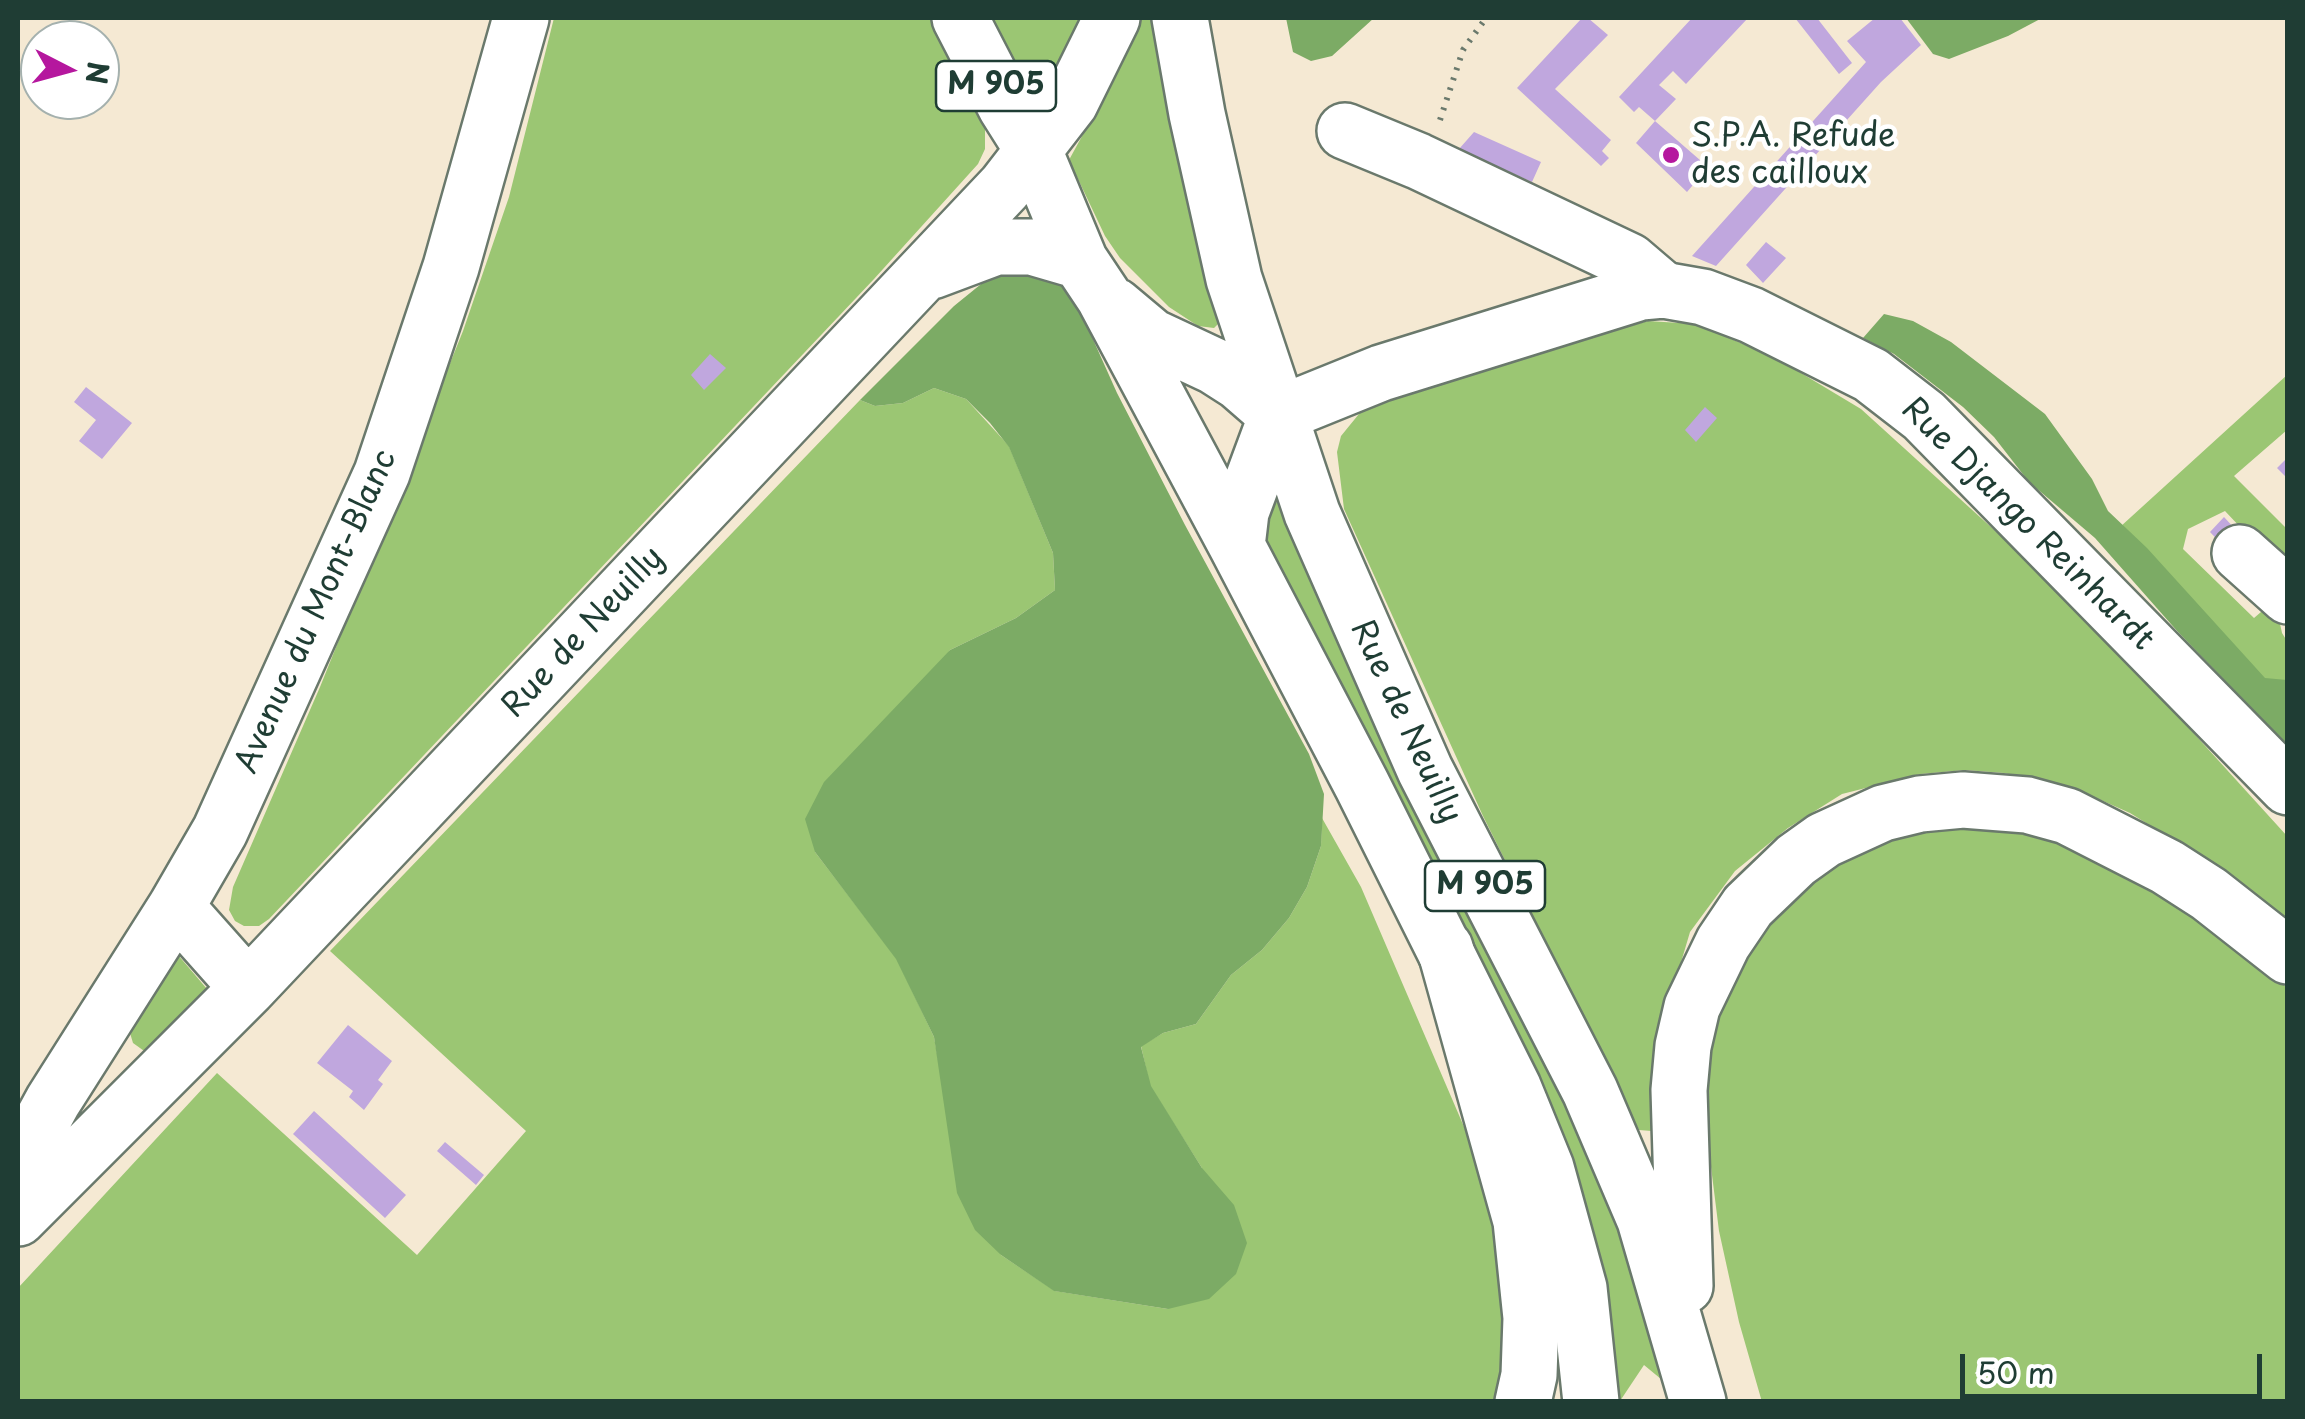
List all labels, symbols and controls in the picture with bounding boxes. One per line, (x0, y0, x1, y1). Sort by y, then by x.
north arrow (20, 20, 120, 120)
text: N (76, 60, 121, 86)
road number: M 905 (936, 61, 1056, 111)
place label: S.P.A. Refude des cailloux (1691, 118, 1895, 193)
marker: S.P.A. Refude des cailloux (1660, 144, 1682, 166)
street label: Rue Django Reinhardt (1893, 391, 2161, 659)
street label: Avenue du Mont-Blanc (228, 444, 406, 780)
street label: Rue de Neuilly (495, 540, 673, 726)
street label: Rue de Neuilly (1341, 614, 1469, 830)
road number: M 905 (1425, 861, 1545, 911)
scale bar (1965, 1334, 2268, 1396)
text: 50 m (1977, 1349, 2055, 1394)

